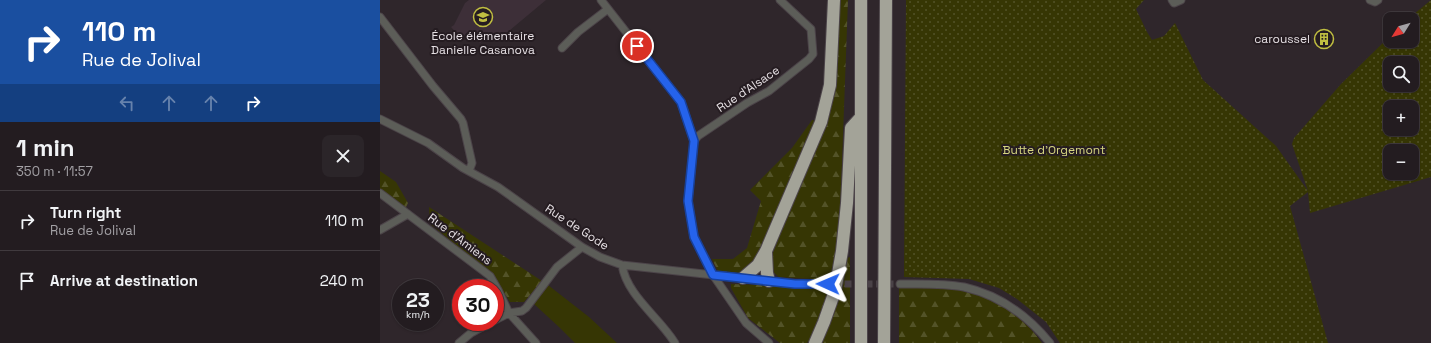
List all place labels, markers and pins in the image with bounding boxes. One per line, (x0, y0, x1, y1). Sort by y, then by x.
school or university icon: École élémentaire Danielle Casanova (472, 6, 494, 28)
place label: École élémentaire Danielle Casanova (431, 28, 535, 58)
building icon: caroussel (1313, 28, 1335, 50)
pin (620, 29, 654, 63)
place label: caroussel (1254, 31, 1310, 47)

